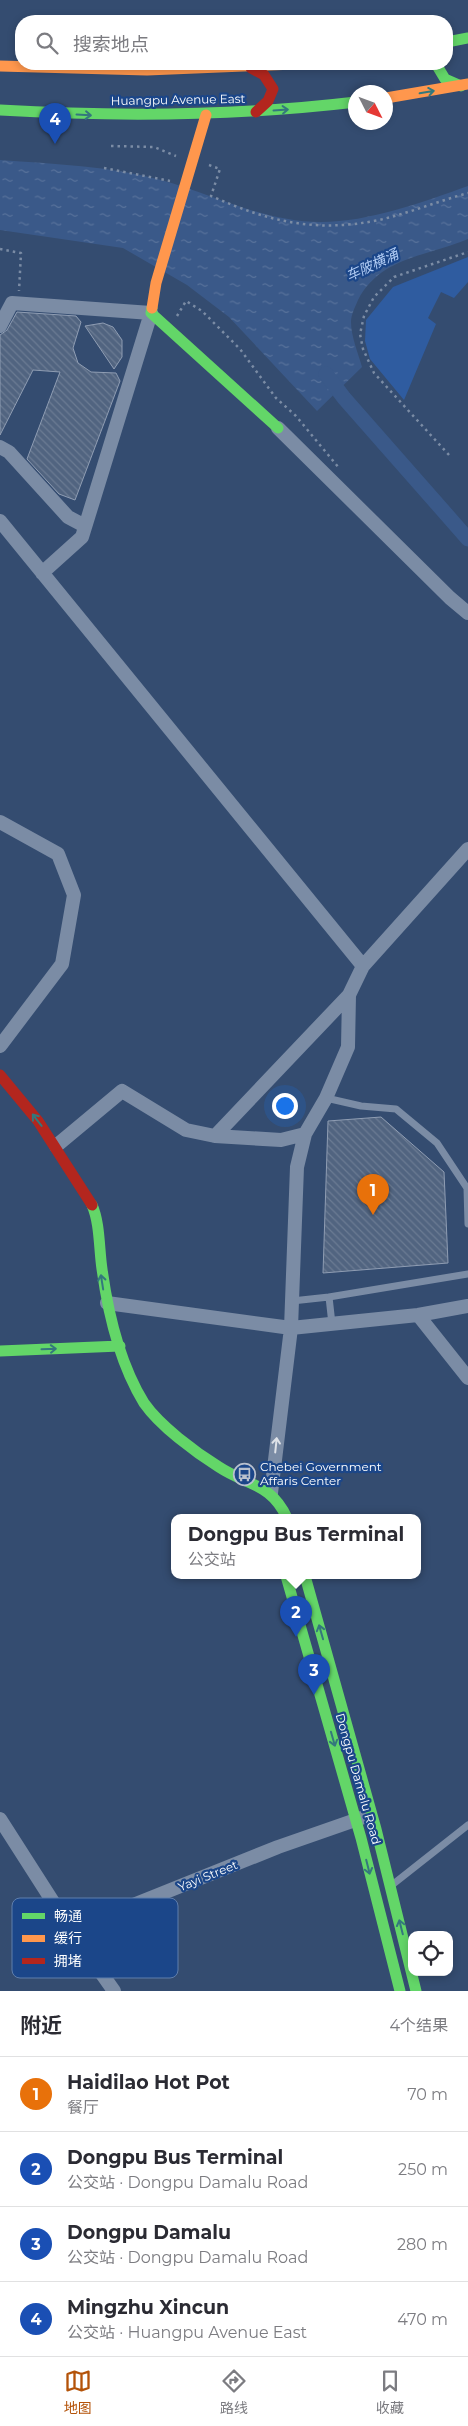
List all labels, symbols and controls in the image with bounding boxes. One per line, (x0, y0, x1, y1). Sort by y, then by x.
search box (15, 15, 453, 70)
icon: search (33, 29, 61, 57)
text: 搜索地点 (73, 33, 149, 56)
north arrow (348, 85, 393, 130)
one-way arrow (418, 86, 434, 96)
street label: Huangpu Avenue East (110, 91, 246, 108)
pin: 4 (39, 103, 71, 144)
one-way arrow (273, 106, 289, 115)
one-way arrow (75, 110, 91, 119)
water label: 车陂横涌 (343, 244, 403, 285)
your location (272, 1093, 298, 1119)
one-way arrow (32, 1113, 42, 1127)
pin: 1 (357, 1174, 389, 1215)
one-way arrow (97, 1275, 107, 1291)
one-way arrow (40, 1344, 56, 1354)
one-way arrow (271, 1437, 281, 1453)
place label: Chebei Government Affaris Center (260, 1459, 382, 1488)
bus stop icon: Chebei Government Affaris Center (232, 1462, 256, 1486)
popup (171, 1514, 421, 1579)
text: Dongpu Bus Terminal (188, 1523, 404, 1546)
text: 公交站 (188, 1550, 236, 1569)
pin: 2 (280, 1596, 312, 1637)
one-way arrow (315, 1625, 325, 1641)
pin: 3 (298, 1654, 330, 1695)
street label: Dongpu Damalu Road (333, 1712, 384, 1846)
one-way arrow (329, 1731, 338, 1747)
street label: Yayi Street (176, 1857, 240, 1894)
one-way arrow (364, 1858, 374, 1874)
legend (12, 1898, 178, 1978)
text: 畅通 (54, 1907, 82, 1925)
one-way arrow (395, 1919, 405, 1935)
text: 缓行 (54, 1929, 82, 1947)
map controls (408, 1931, 453, 1976)
button: locate (408, 1931, 453, 1976)
text: 拥堵 (54, 1952, 82, 1970)
text: 附近 (20, 2013, 62, 2038)
text: 4个结果 (389, 2016, 448, 2035)
text: Haidilao Hot Pot (67, 2071, 230, 2094)
text: 1 (33, 2085, 39, 2104)
text: 70 m (407, 2085, 448, 2104)
text: 餐厅 (67, 2098, 99, 2117)
text: Dongpu Bus Terminal (67, 2146, 283, 2169)
text: 2 (31, 2160, 41, 2179)
text: 250 m (398, 2160, 448, 2179)
text: 公交站 · Dongpu Damalu Road (67, 2173, 308, 2192)
text: Dongpu Damalu (67, 2221, 231, 2244)
text: 3 (31, 2235, 41, 2254)
text: 280 m (397, 2235, 448, 2254)
text: 公交站 · Dongpu Damalu Road (67, 2248, 308, 2267)
text: Mingzhu Xincun (67, 2296, 229, 2319)
text: 4 (30, 2310, 42, 2329)
text: 470 m (397, 2310, 448, 2329)
text: 公交站 · Huangpu Avenue East (67, 2323, 307, 2342)
tab: 地图 (64, 2367, 92, 2417)
tab: 路线 (220, 2367, 248, 2417)
tab: 收藏 (376, 2367, 404, 2417)

